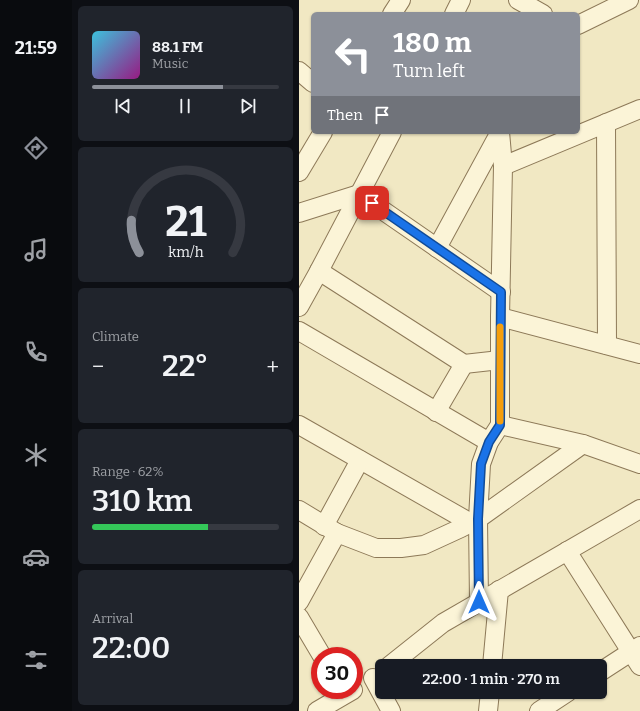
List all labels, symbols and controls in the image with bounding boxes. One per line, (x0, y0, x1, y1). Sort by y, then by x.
text: 180 m (393, 26, 471, 59)
icon: left (327, 28, 379, 80)
text: 21:59 (15, 37, 57, 59)
text: 88.1 FM (152, 38, 203, 56)
text: Music (152, 56, 188, 71)
text: Turn left (393, 60, 465, 82)
icon: previous (112, 95, 134, 117)
icon: pause (174, 95, 196, 117)
icon: next (237, 95, 259, 117)
icon: arrive (371, 104, 393, 126)
text: Then (327, 106, 363, 124)
icon: directions (22, 134, 50, 162)
pin (355, 186, 389, 220)
icon: arrive (361, 192, 383, 214)
text: 21 (165, 196, 206, 246)
icon: music (22, 236, 50, 264)
text: km/h (168, 243, 203, 260)
text: Climate (92, 329, 139, 344)
icon: phone (22, 338, 50, 366)
text: 22° (162, 348, 209, 384)
text: − (92, 353, 104, 380)
text: + (266, 353, 279, 380)
icon: climate (22, 441, 50, 469)
text: Range · 62% (92, 464, 163, 479)
text: 310 km (92, 483, 192, 519)
icon: car (22, 543, 50, 571)
position arrow (458, 581, 500, 623)
text: Arrival (92, 611, 133, 626)
text: 22:00 (92, 630, 170, 666)
icon: filters (22, 646, 50, 674)
speed limit sign: 30 (311, 647, 363, 699)
text: 22:00 · 1 min · 270 m (422, 670, 560, 688)

